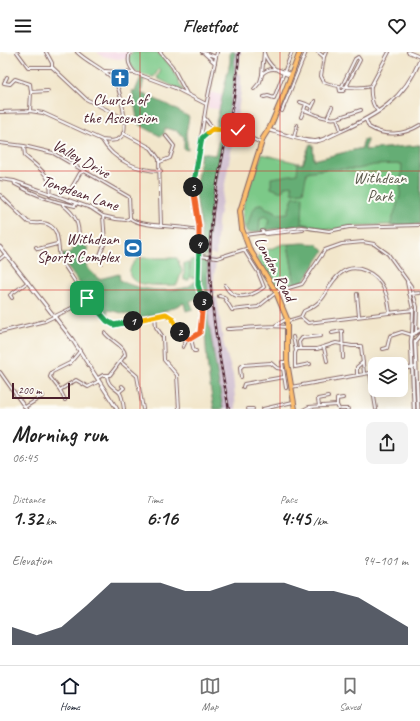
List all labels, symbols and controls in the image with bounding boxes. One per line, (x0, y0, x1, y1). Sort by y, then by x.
icon: menu (12, 15, 34, 37)
text: Fleetfoot (183, 15, 237, 37)
icon: heart (386, 15, 408, 37)
church icon: Church of the Ascension (109, 67, 131, 89)
place label: Church of the Ascension (83, 90, 158, 128)
pin (221, 113, 255, 147)
icon: check (227, 119, 249, 141)
street label: Valley Drive (49, 135, 115, 184)
park label: Withdean Park (354, 168, 407, 206)
street label: Tongdean Lane (39, 171, 123, 216)
pin: 5 (183, 177, 203, 197)
text: 5 (191, 180, 195, 194)
place label: Withdean Sports Complex (37, 229, 121, 267)
street label: London Road (250, 233, 302, 307)
pin: 4 (189, 234, 209, 254)
sports icon: Withdean Sports Complex (122, 237, 144, 259)
text: 4 (197, 237, 201, 251)
pin (70, 281, 104, 315)
icon: arrive (76, 287, 98, 309)
pin: 3 (193, 291, 213, 311)
text: 3 (201, 294, 205, 308)
pin: 1 (123, 311, 143, 331)
text: 1 (131, 314, 135, 328)
pin: 2 (170, 322, 190, 342)
text: 2 (178, 325, 182, 339)
map controls (368, 357, 408, 397)
button: layers (368, 357, 408, 397)
scale bar (12, 381, 70, 400)
text: 200 m (18, 383, 42, 397)
text: Morning run (12, 421, 108, 449)
button: share (366, 422, 408, 464)
text: 06:45 (12, 450, 38, 466)
text: Distance (12, 492, 45, 506)
text: Time (146, 492, 163, 506)
text: Pace (280, 492, 297, 506)
text: 1.32 (12, 506, 43, 531)
text: 6:16 (146, 506, 178, 531)
text: 4:45 (280, 506, 311, 531)
text: km (43, 514, 56, 528)
text: /km (311, 514, 328, 528)
text: Elevation (12, 553, 52, 569)
text: 94–101 m (363, 553, 408, 569)
tab: Home (59, 675, 81, 713)
tab: Map (199, 675, 221, 713)
tab: Saved (339, 675, 361, 713)

